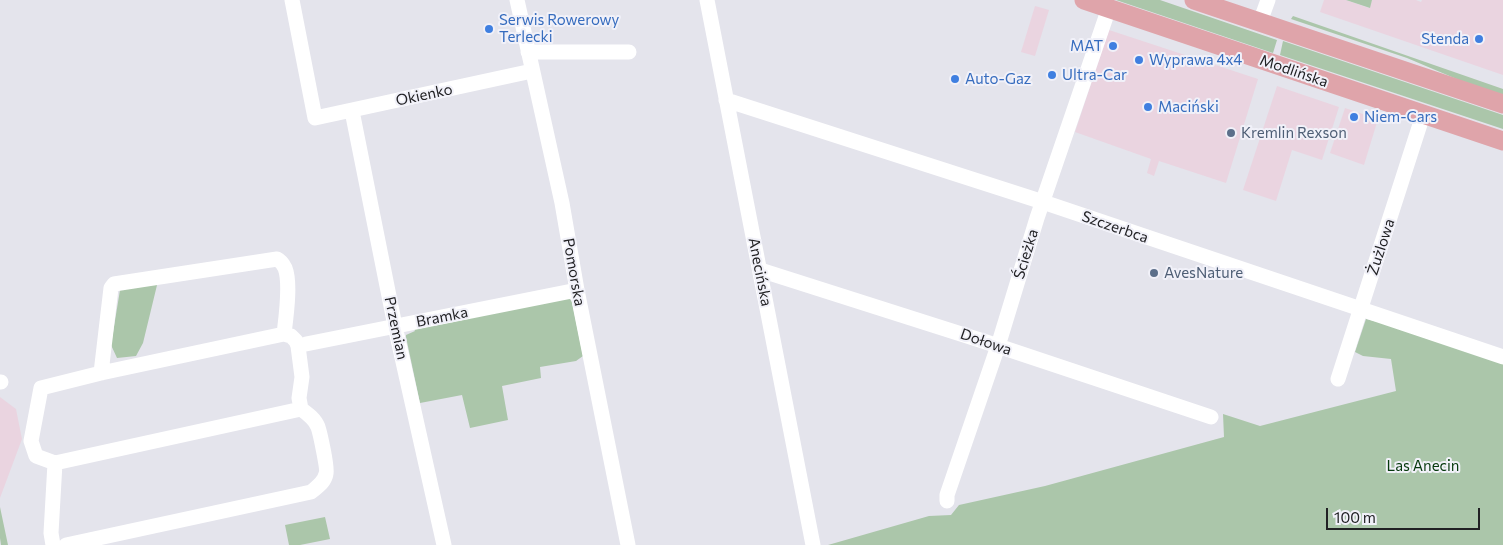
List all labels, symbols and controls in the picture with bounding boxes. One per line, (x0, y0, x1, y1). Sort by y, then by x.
place label: Serwis Rowerowy Terlecki (499, 11, 619, 46)
marker: Serwis Rowerowy Terlecki (483, 23, 495, 35)
place label: Stenda (1421, 30, 1469, 48)
marker: Stenda (1473, 33, 1485, 45)
place label: MAT (1070, 37, 1103, 55)
marker: MAT (1107, 40, 1119, 52)
place label: Wyprawa 4x4 (1149, 51, 1242, 69)
street label: Modlińska (1258, 51, 1330, 91)
marker: Wyprawa 4x4 (1133, 54, 1145, 66)
place label: Ultra-Car (1062, 66, 1127, 84)
marker: Ultra-Car (1046, 69, 1058, 81)
place label: Auto-Gaz (965, 70, 1031, 88)
marker: Auto-Gaz (949, 73, 961, 85)
street label: Okienko (394, 80, 454, 110)
place label: Maciński (1158, 98, 1219, 116)
marker: Maciński (1142, 101, 1154, 113)
place label: Niem-Cars (1364, 108, 1437, 126)
marker: Niem-Cars (1348, 111, 1360, 123)
place label: Kremlin Rexson (1241, 124, 1347, 142)
marker: Kremlin Rexson (1225, 127, 1237, 139)
street label: Szczerbca (1079, 207, 1151, 247)
street label: Żużlowa (1363, 217, 1399, 277)
street label: Ścieżka (1010, 227, 1042, 281)
street label: Anecińska (745, 236, 775, 308)
street label: Pomorska (559, 237, 589, 307)
place label: AvesNature (1164, 264, 1243, 282)
marker: AvesNature (1148, 267, 1160, 279)
street label: Przemian (381, 295, 411, 361)
street label: Bramka (415, 303, 469, 331)
street label: Dołowa (958, 325, 1014, 359)
park label: Las Anecin (1387, 457, 1459, 475)
scale bar (1328, 498, 1482, 530)
text: 100 m (1334, 508, 1376, 526)

